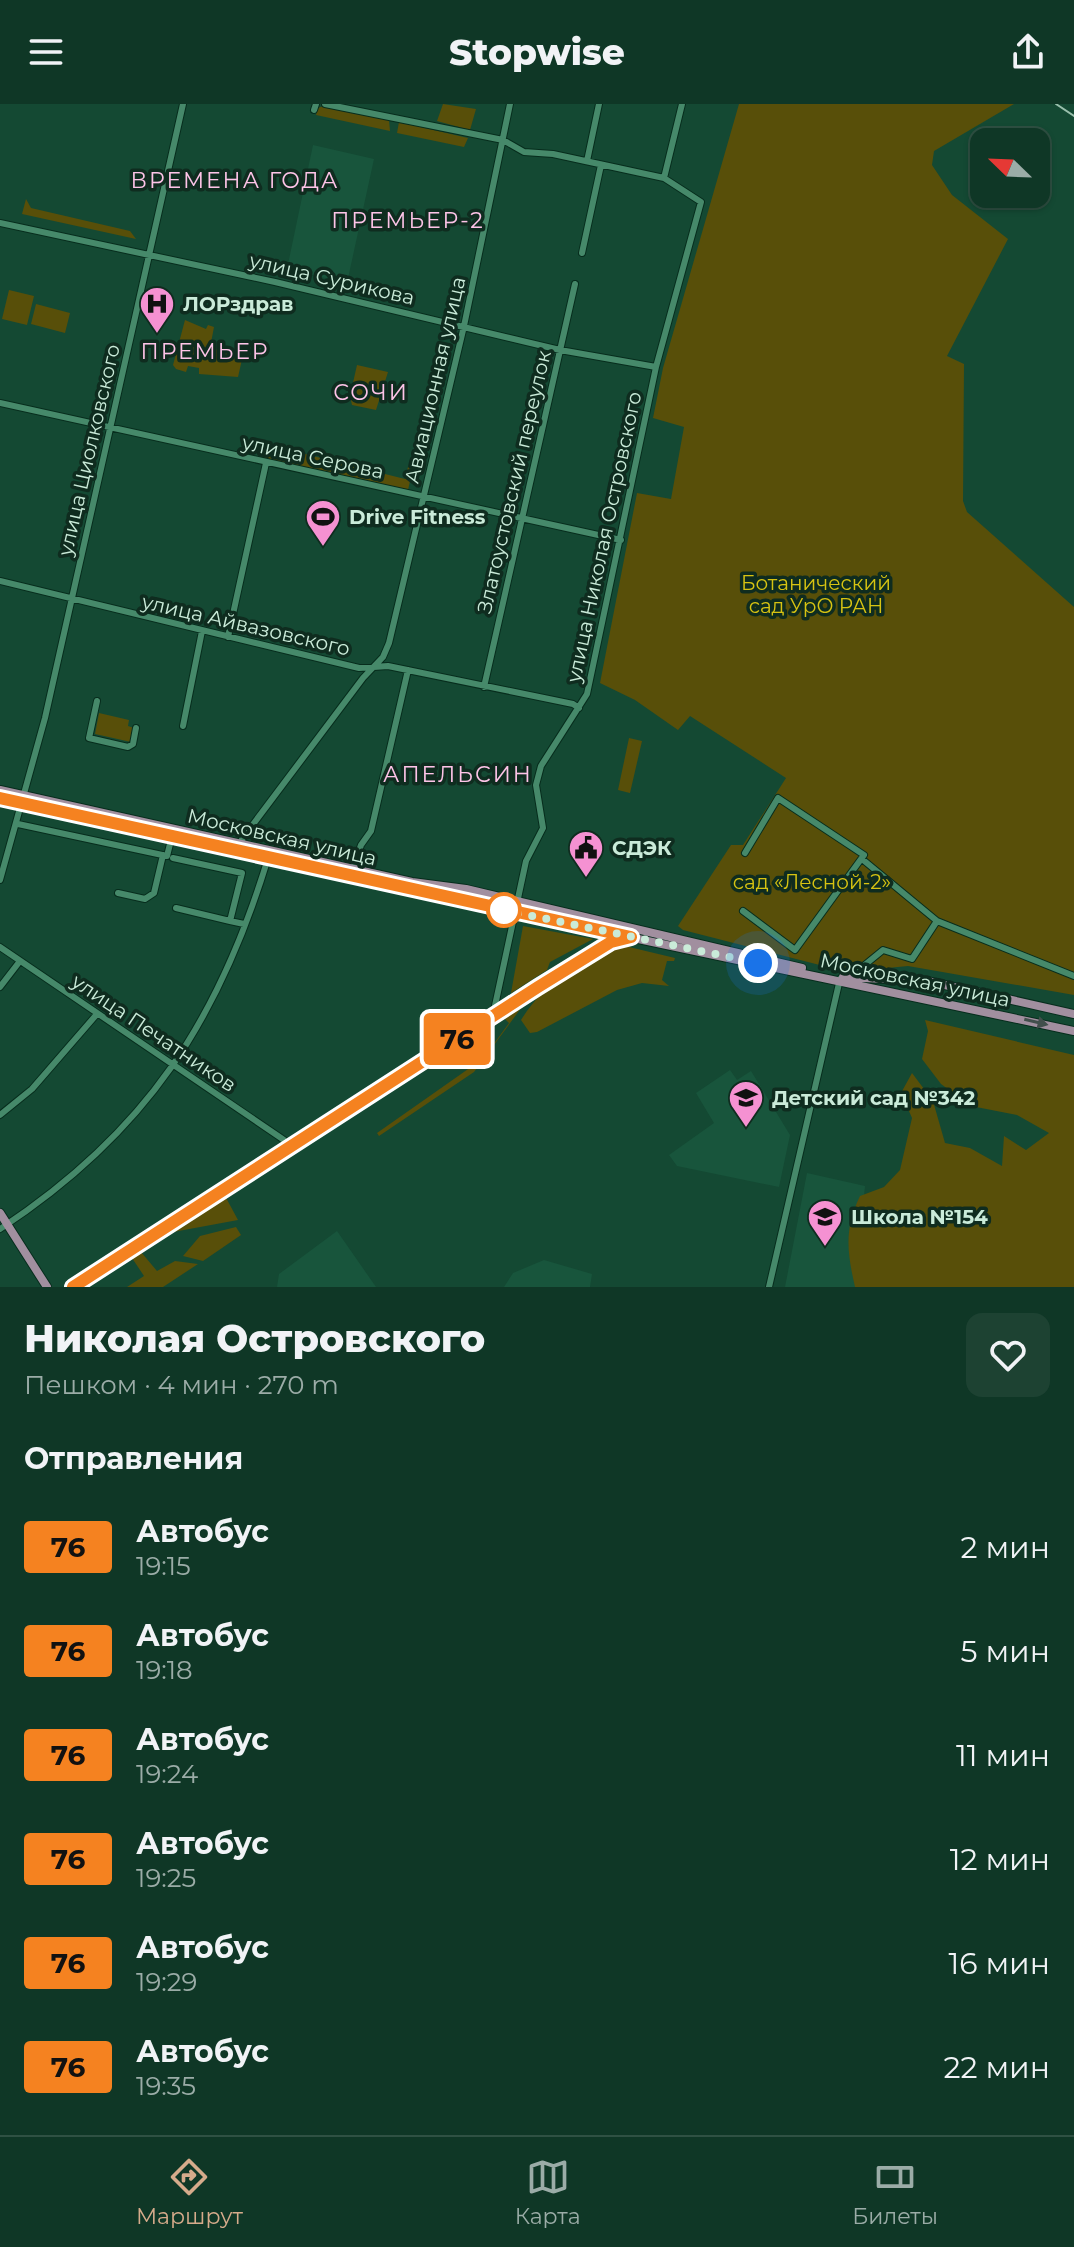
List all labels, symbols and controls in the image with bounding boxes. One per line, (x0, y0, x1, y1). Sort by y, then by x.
icon: menu (24, 30, 68, 74)
text: Stopwise (449, 30, 625, 74)
icon: share (1006, 30, 1050, 74)
north arrow (970, 128, 1050, 208)
map controls (970, 128, 1050, 208)
district label: ВРЕМЕНА ГОДА (131, 167, 339, 194)
district label: ПРЕМЬЕР-2 (331, 207, 485, 234)
street label: улица Сурикова (246, 248, 417, 310)
street label: Авиационная улица (400, 274, 470, 486)
hospital icon: ЛОРздрав (138, 285, 176, 335)
place label: ЛОРздрав (183, 292, 293, 316)
district label: ПРЕМЬЕР (141, 338, 269, 365)
street label: улица Циолковского (53, 342, 125, 559)
street label: Златоустовский переулок (472, 348, 556, 616)
district label: СОЧИ (333, 379, 409, 406)
street label: улица Николая Островского (561, 389, 647, 686)
street label: улица Серова (239, 430, 386, 484)
sports icon: Drive Fitness (304, 498, 342, 548)
place label: Drive Fitness (349, 505, 486, 529)
park label: Ботанический сад УрО РАН (741, 571, 891, 618)
street label: улица Айвазовского (139, 589, 352, 661)
district label: АПЕЛЬСИН (383, 761, 533, 788)
street label: Московская улица (185, 804, 379, 870)
public building icon: СДЭК (567, 829, 605, 879)
place label: СДЭК (612, 836, 672, 860)
park label: сад «Лесной-2» (733, 870, 891, 894)
unlabelled marker (487, 893, 521, 927)
your location (738, 943, 778, 983)
street label: Московская улица (818, 948, 1012, 1012)
street label: улица Печатников (66, 969, 241, 1097)
line badge: 76 (421, 1013, 493, 1065)
one-way arrow (1023, 1016, 1048, 1029)
text: 76 (440, 1022, 474, 1056)
school or university icon: Детский сад №342 (727, 1079, 765, 1129)
place label: Детский сад №342 (772, 1086, 975, 1110)
school or university icon: Школа №154 (806, 1198, 844, 1248)
place label: Школа №154 (851, 1205, 988, 1229)
button: heart (966, 1313, 1050, 1397)
text: Николая Островского (24, 1315, 485, 1362)
text: Пешком · 4 мин · 270 m (24, 1369, 339, 1401)
text: Отправления (24, 1440, 243, 1477)
text: Автобус (136, 1513, 269, 1550)
text: 2 мин (961, 1529, 1050, 1566)
text: 76 (51, 1530, 85, 1564)
text: 19:15 (136, 1550, 191, 1582)
text: Автобус (136, 1617, 269, 1654)
text: 5 мин (961, 1633, 1050, 1670)
text: 76 (51, 1634, 85, 1668)
text: 19:18 (136, 1654, 193, 1686)
text: Автобус (136, 1721, 269, 1758)
text: 11 мин (956, 1737, 1050, 1774)
text: 76 (51, 1738, 85, 1772)
text: 19:24 (136, 1758, 198, 1790)
text: Автобус (136, 1825, 269, 1862)
text: 12 мин (950, 1841, 1050, 1878)
text: 76 (51, 1842, 85, 1876)
text: 19:25 (136, 1862, 196, 1894)
text: Автобус (136, 1929, 269, 1966)
text: 16 мин (948, 1945, 1050, 1982)
text: 76 (51, 1946, 85, 1980)
text: 19:29 (136, 1966, 197, 1998)
text: Автобус (136, 2033, 269, 2070)
text: 22 мин (943, 2049, 1050, 2086)
text: 76 (51, 2050, 85, 2084)
text: 19:35 (136, 2070, 196, 2102)
tab: Маршрут (136, 2155, 243, 2230)
tab: Карта (515, 2155, 580, 2230)
tab: Билеты (852, 2155, 938, 2230)

